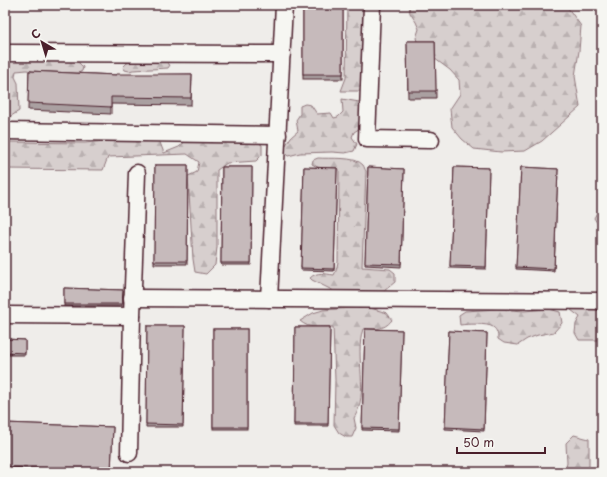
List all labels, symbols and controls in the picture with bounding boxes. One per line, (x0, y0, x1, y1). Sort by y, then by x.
north arrow (22, 22, 62, 62)
text: С (27, 24, 44, 43)
scale bar (457, 429, 545, 455)
text: 50 m (463, 433, 494, 451)

